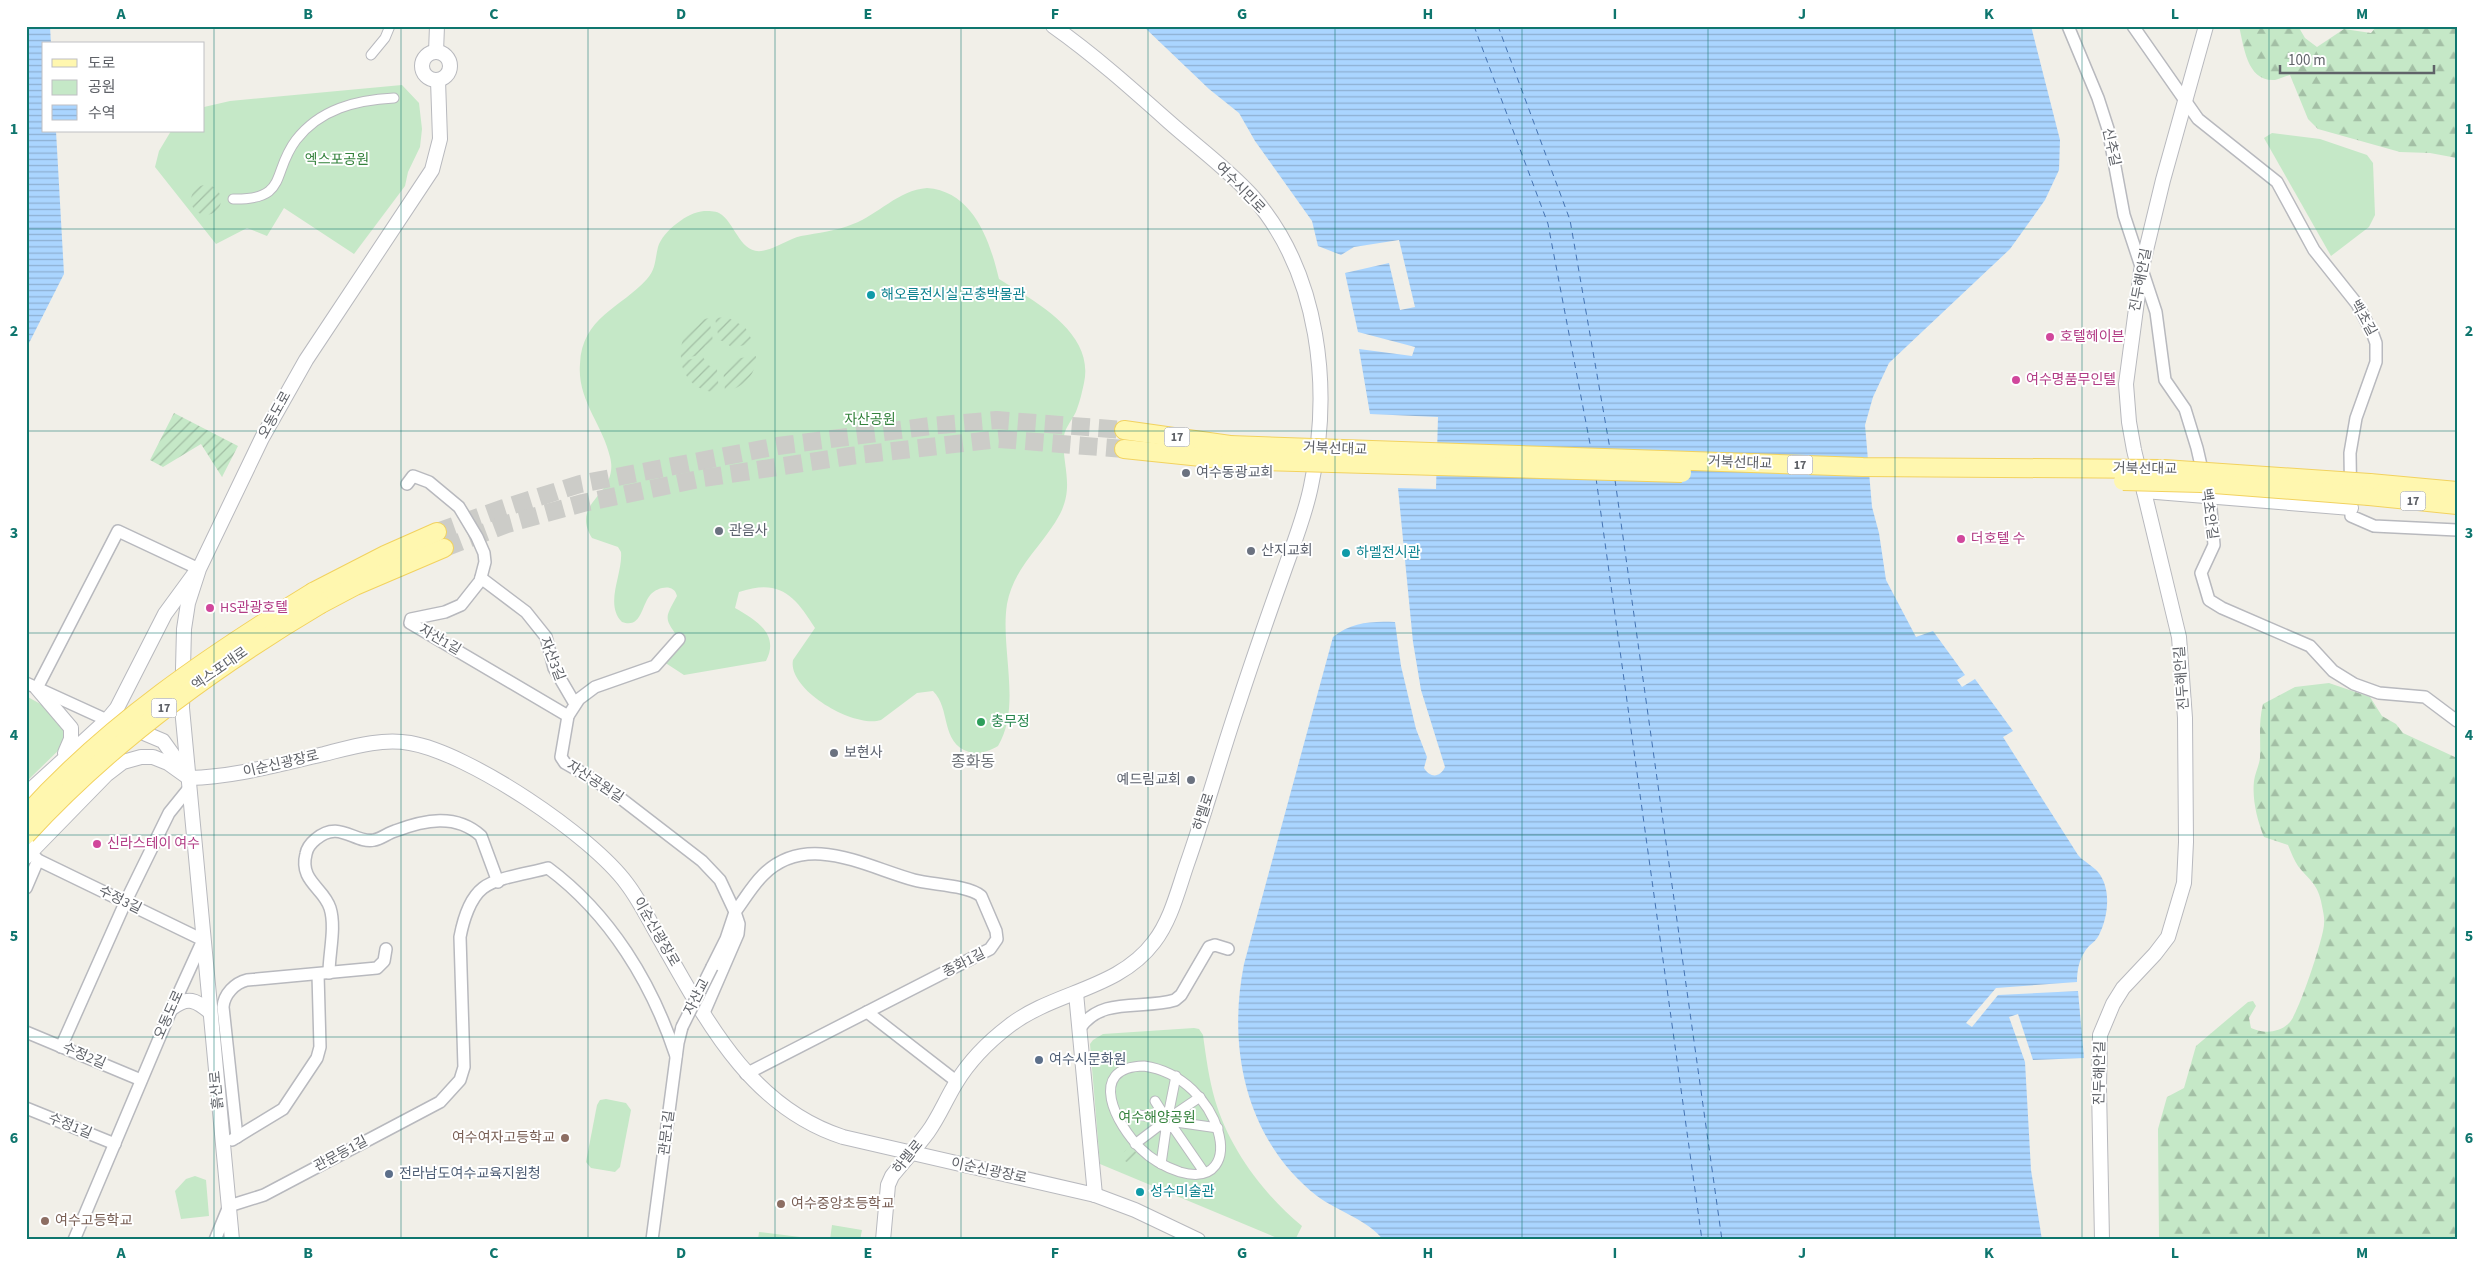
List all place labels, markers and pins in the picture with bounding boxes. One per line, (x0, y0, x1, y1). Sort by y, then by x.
place label: 해오름전시실 곤충박물관 (881, 285, 1026, 305)
marker: 해오름전시실 곤충박물관 (865, 289, 877, 301)
place label: 호텔헤이븐 (2060, 327, 2125, 347)
marker: 호텔헤이븐 (2044, 331, 2056, 343)
place label: 여수명품무인텔 (2026, 370, 2116, 390)
marker: 여수명품무인텔 (2010, 374, 2022, 386)
place label: 여수동광교회 (1196, 463, 1273, 483)
marker: 여수동광교회 (1180, 467, 1192, 479)
place label: 관음사 (729, 521, 768, 541)
marker: 관음사 (713, 525, 725, 537)
place label: 더호텔 수 (1971, 529, 2025, 549)
marker: 더호텔 수 (1955, 533, 1967, 545)
place label: 산지교회 (1261, 541, 1313, 561)
place label: 하멜전시관 (1356, 543, 1421, 563)
marker: 산지교회 (1245, 545, 1257, 557)
marker: 하멜전시관 (1340, 547, 1352, 559)
place label: HS관광호텔 (220, 598, 288, 618)
marker: HS관광호텔 (204, 602, 216, 614)
place label: 충무정 (991, 712, 1030, 732)
marker: 충무정 (975, 716, 987, 728)
place label: 보현사 (844, 743, 883, 763)
marker: 보현사 (828, 747, 840, 759)
place label: 예드림교회 (1117, 770, 1181, 790)
marker: 예드림교회 (1185, 774, 1197, 786)
place label: 신라스테이 여수 (107, 834, 200, 854)
marker: 신라스테이 여수 (91, 838, 103, 850)
place label: 여수시문화원 (1049, 1050, 1126, 1070)
marker: 여수시문화원 (1033, 1054, 1045, 1066)
place label: 여수여자고등학교 (452, 1128, 555, 1148)
marker: 여수여자고등학교 (559, 1132, 571, 1144)
place label: 전라남도여수교육지원청 (399, 1164, 541, 1184)
marker: 전라남도여수교육지원청 (383, 1168, 395, 1180)
place label: 성수미술관 (1150, 1182, 1215, 1202)
marker: 성수미술관 (1134, 1186, 1146, 1198)
place label: 여수중앙초등학교 (791, 1194, 894, 1214)
marker: 여수중앙초등학교 (775, 1198, 787, 1210)
place label: 여수고등학교 (55, 1211, 132, 1231)
marker: 여수고등학교 (39, 1215, 51, 1227)

